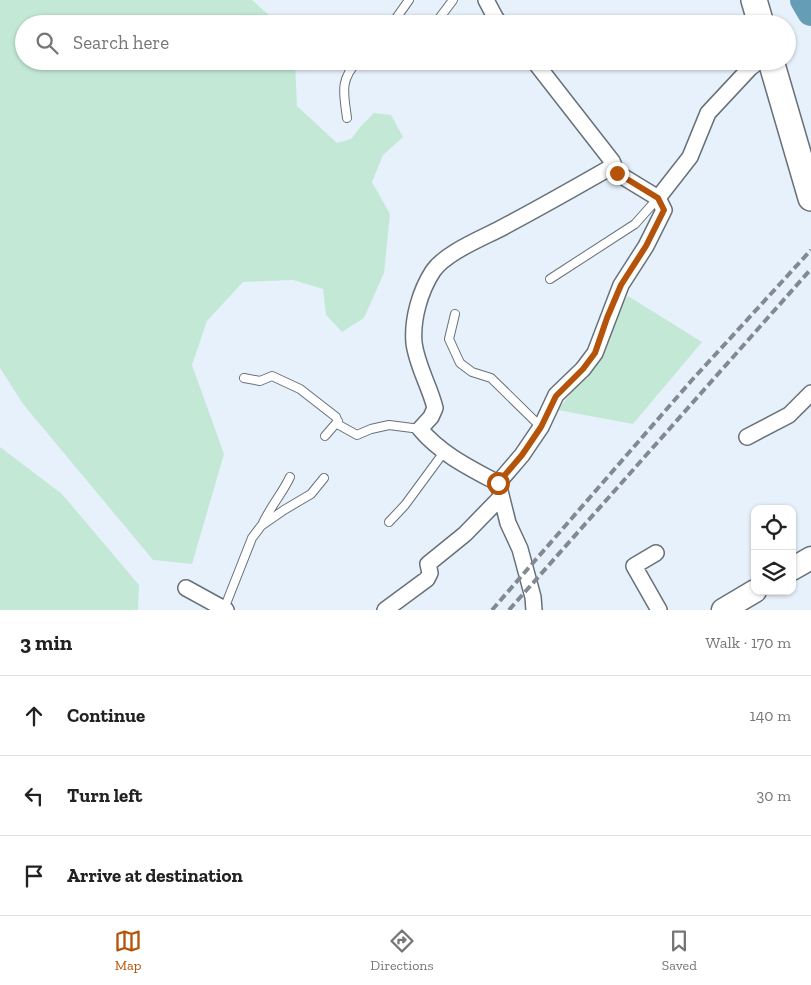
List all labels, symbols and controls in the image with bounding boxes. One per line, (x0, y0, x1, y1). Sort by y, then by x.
search box (15, 15, 796, 70)
icon: search (33, 29, 61, 57)
text: Search here (73, 31, 169, 54)
route end (606, 162, 629, 185)
route start (487, 472, 510, 495)
map controls (751, 505, 796, 595)
button: locate (751, 505, 796, 550)
button: layers (751, 550, 796, 595)
text: 3 min (20, 630, 72, 655)
text: Walk · 170 m (706, 633, 791, 652)
icon: ahead (20, 702, 48, 730)
text: Continue (67, 704, 145, 727)
text: 140 m (750, 706, 791, 725)
icon: left (20, 782, 48, 810)
text: Turn left (67, 784, 142, 807)
text: 30 m (757, 786, 791, 805)
icon: arrive (20, 862, 48, 890)
text: Arrive at destination (67, 864, 243, 887)
tab: Map (114, 927, 142, 974)
tab: Directions (370, 927, 434, 974)
tab: Saved (662, 927, 697, 974)

